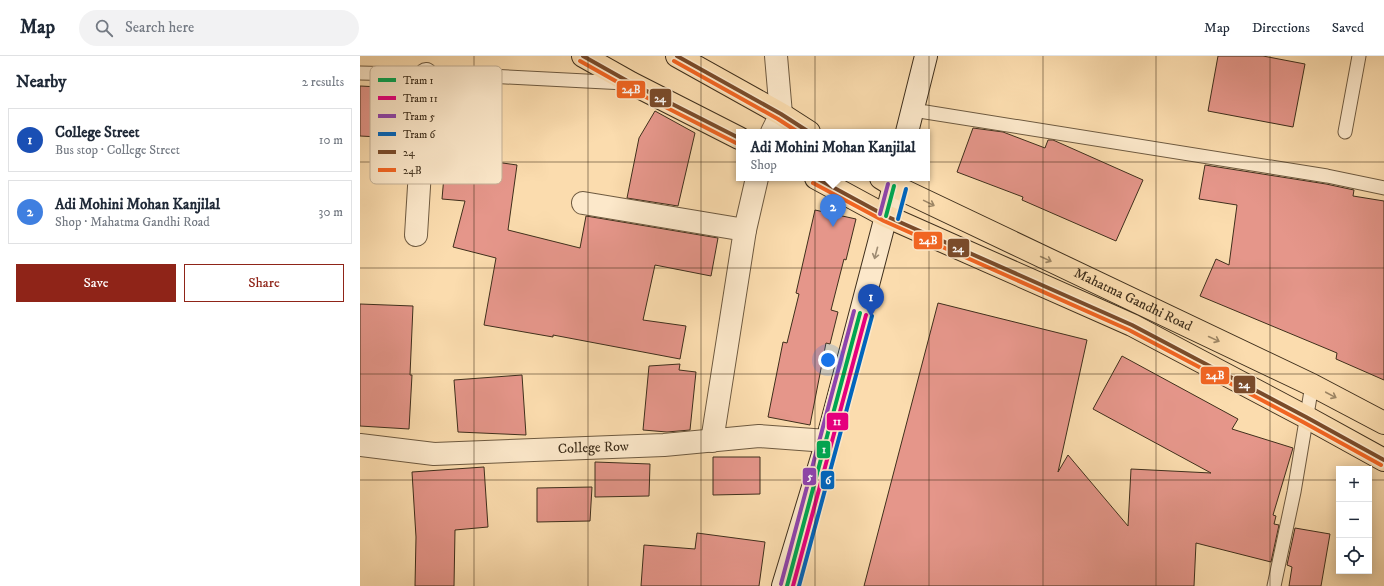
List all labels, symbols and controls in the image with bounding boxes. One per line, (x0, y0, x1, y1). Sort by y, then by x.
search box (79, 10, 359, 46)
text: Map (20, 16, 55, 39)
icon: search (93, 17, 115, 39)
text: Search here (125, 18, 194, 37)
text: Map (1204, 19, 1230, 37)
text: Directions (1252, 19, 1310, 37)
text: Saved (1332, 19, 1364, 37)
legend (370, 66, 502, 184)
text: Nearby (16, 71, 66, 93)
text: 2 results (302, 74, 344, 90)
text: Tram 1 (403, 74, 434, 88)
line badge: 24B (616, 80, 646, 99)
text: 24B (622, 83, 640, 97)
line badge: 24 (649, 88, 672, 108)
text: Tram 11 (403, 92, 438, 106)
text: 24 (654, 92, 667, 106)
text: Tram 5 (403, 110, 436, 124)
text: College Street (55, 123, 140, 142)
text: Tram 6 (403, 128, 437, 142)
popup (736, 129, 930, 181)
text: 1 (28, 132, 32, 148)
text: 10 m (319, 132, 343, 148)
text: Adi Mohini Mohan Kanjilal (750, 138, 916, 157)
text: Bus stop · College Street (55, 142, 180, 158)
text: 24 (403, 146, 415, 160)
text: Shop (750, 157, 777, 173)
text: 24B (403, 164, 422, 178)
pin: 2 (820, 194, 846, 227)
text: Adi Mohini Mohan Kanjilal (55, 195, 220, 214)
one-way arrow (923, 200, 935, 207)
text: 2 (27, 204, 33, 220)
text: 30 m (319, 204, 343, 220)
text: Shop · Mahatma Gandhi Road (55, 214, 210, 230)
line badge: 24B (913, 231, 943, 250)
text: 24B (919, 234, 937, 248)
line badge: 24 (947, 238, 970, 258)
text: 24 (952, 242, 965, 256)
one-way arrow (872, 247, 879, 260)
one-way arrow (1040, 256, 1052, 263)
button: Save (16, 264, 176, 302)
button: Share (184, 264, 344, 302)
street label: Mahatma Gandhi Road (1071, 264, 1195, 336)
pin: 1 (858, 284, 884, 317)
one-way arrow (1208, 336, 1220, 343)
your location (818, 350, 838, 370)
line badge: 24B (1200, 366, 1230, 385)
text: 24B (1206, 369, 1224, 383)
line badge: 24 (1233, 375, 1256, 394)
text: 24 (1238, 378, 1251, 392)
one-way arrow (1325, 392, 1337, 399)
line badge: 11 (826, 412, 849, 431)
text: 11 (833, 415, 841, 429)
street label: College Row (558, 437, 629, 458)
line badge: 1 (816, 440, 831, 459)
text: 1 (822, 443, 826, 457)
map controls (1336, 466, 1372, 574)
button: + (1336, 466, 1372, 502)
line badge: 5 (802, 467, 817, 486)
text: 5 (806, 470, 813, 484)
line badge: 6 (820, 470, 835, 490)
text: 6 (825, 474, 832, 488)
button: − (1336, 502, 1372, 538)
button: locate (1336, 538, 1372, 574)

